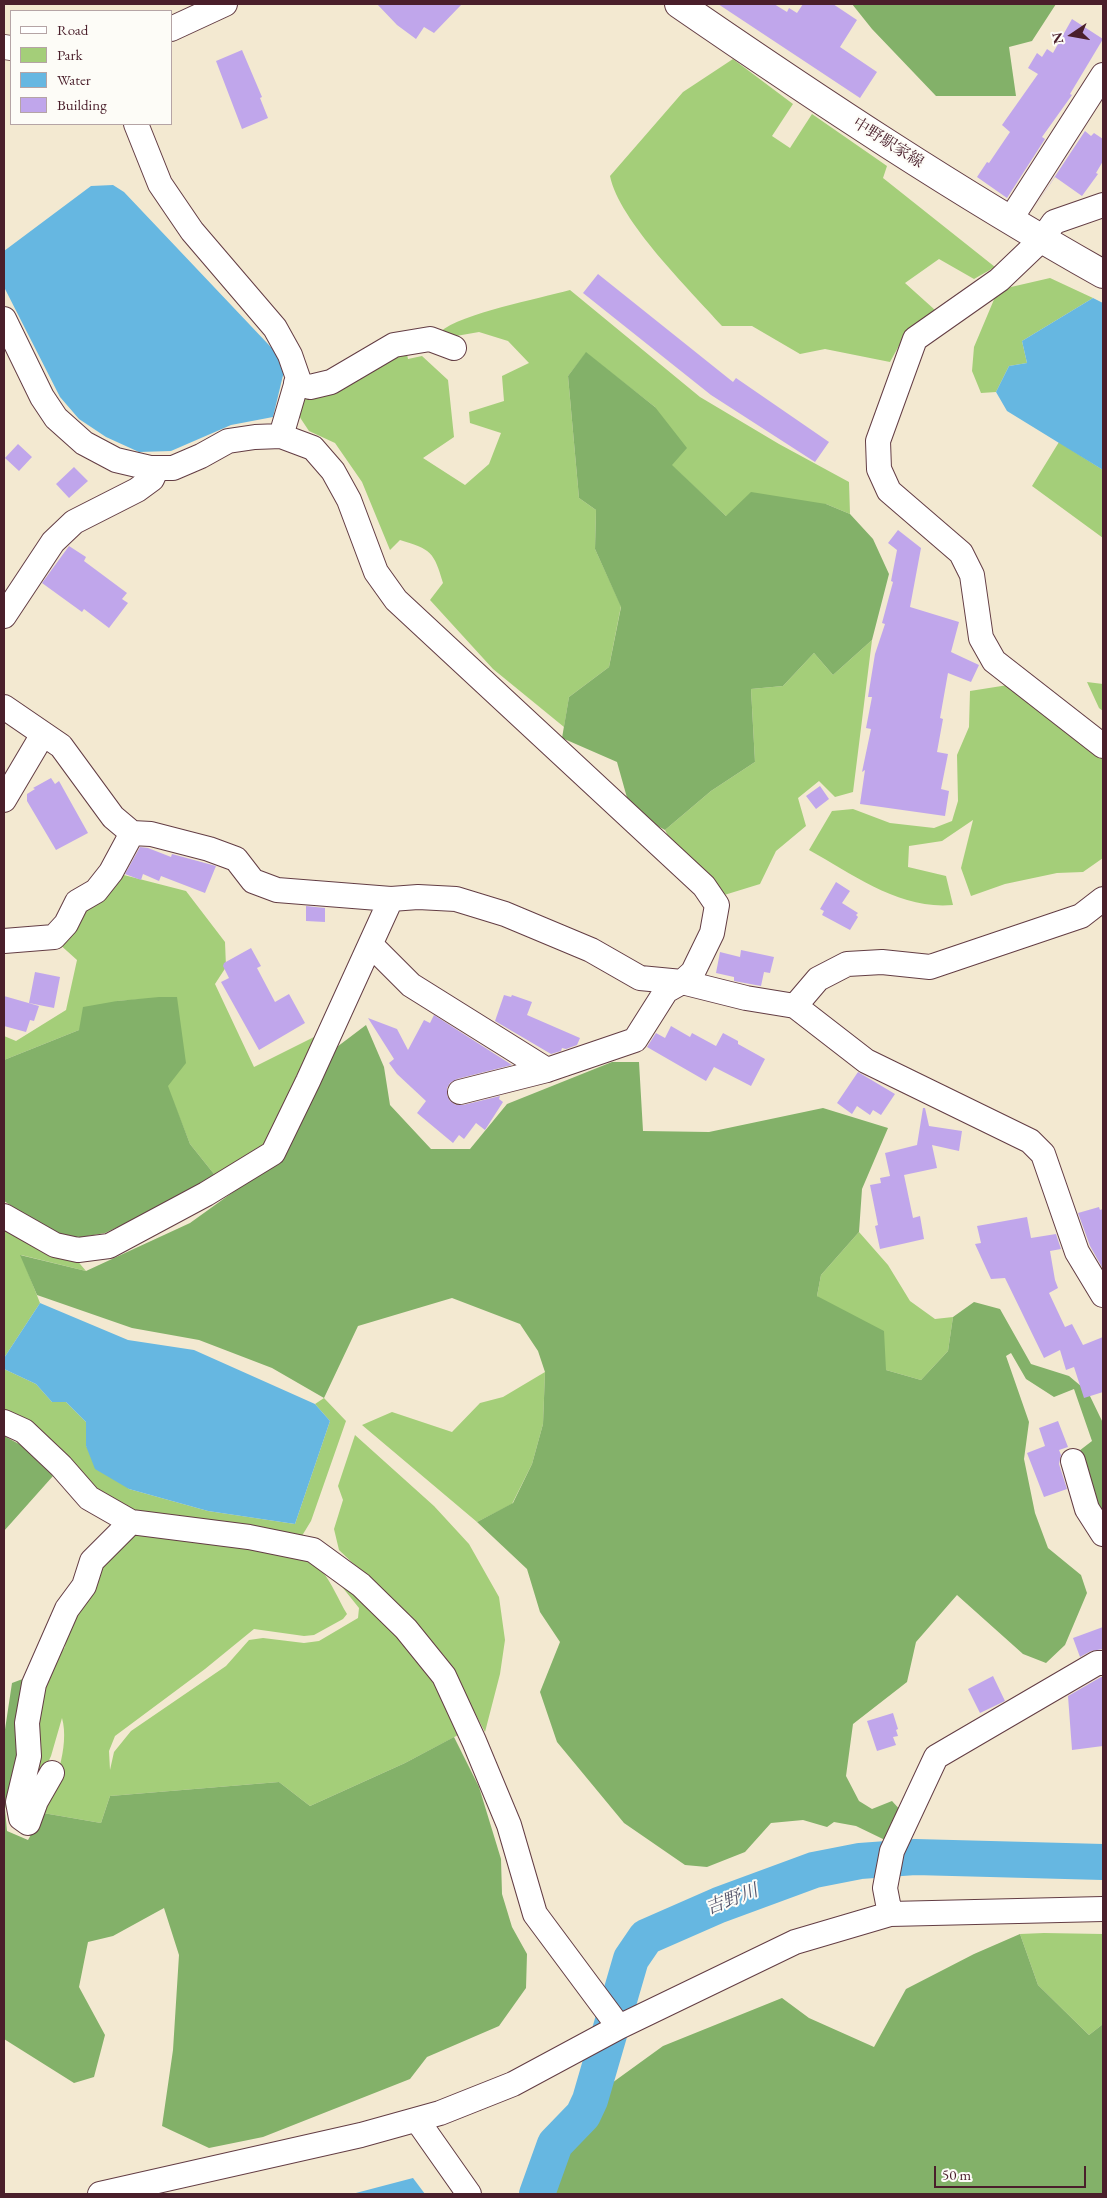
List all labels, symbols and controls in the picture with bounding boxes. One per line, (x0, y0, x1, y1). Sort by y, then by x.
legend (10, 10, 172, 125)
north arrow (1047, 10, 1097, 60)
text: Road (57, 20, 88, 39)
text: N (1047, 31, 1067, 46)
text: Park (57, 45, 83, 64)
text: Water (57, 70, 91, 89)
text: Building (57, 95, 107, 114)
street label: 中野駅家線 (849, 114, 927, 172)
water label: 吉野川 (703, 1880, 761, 1920)
scale bar (937, 2156, 1090, 2188)
text: 50 m (942, 2165, 971, 2184)

